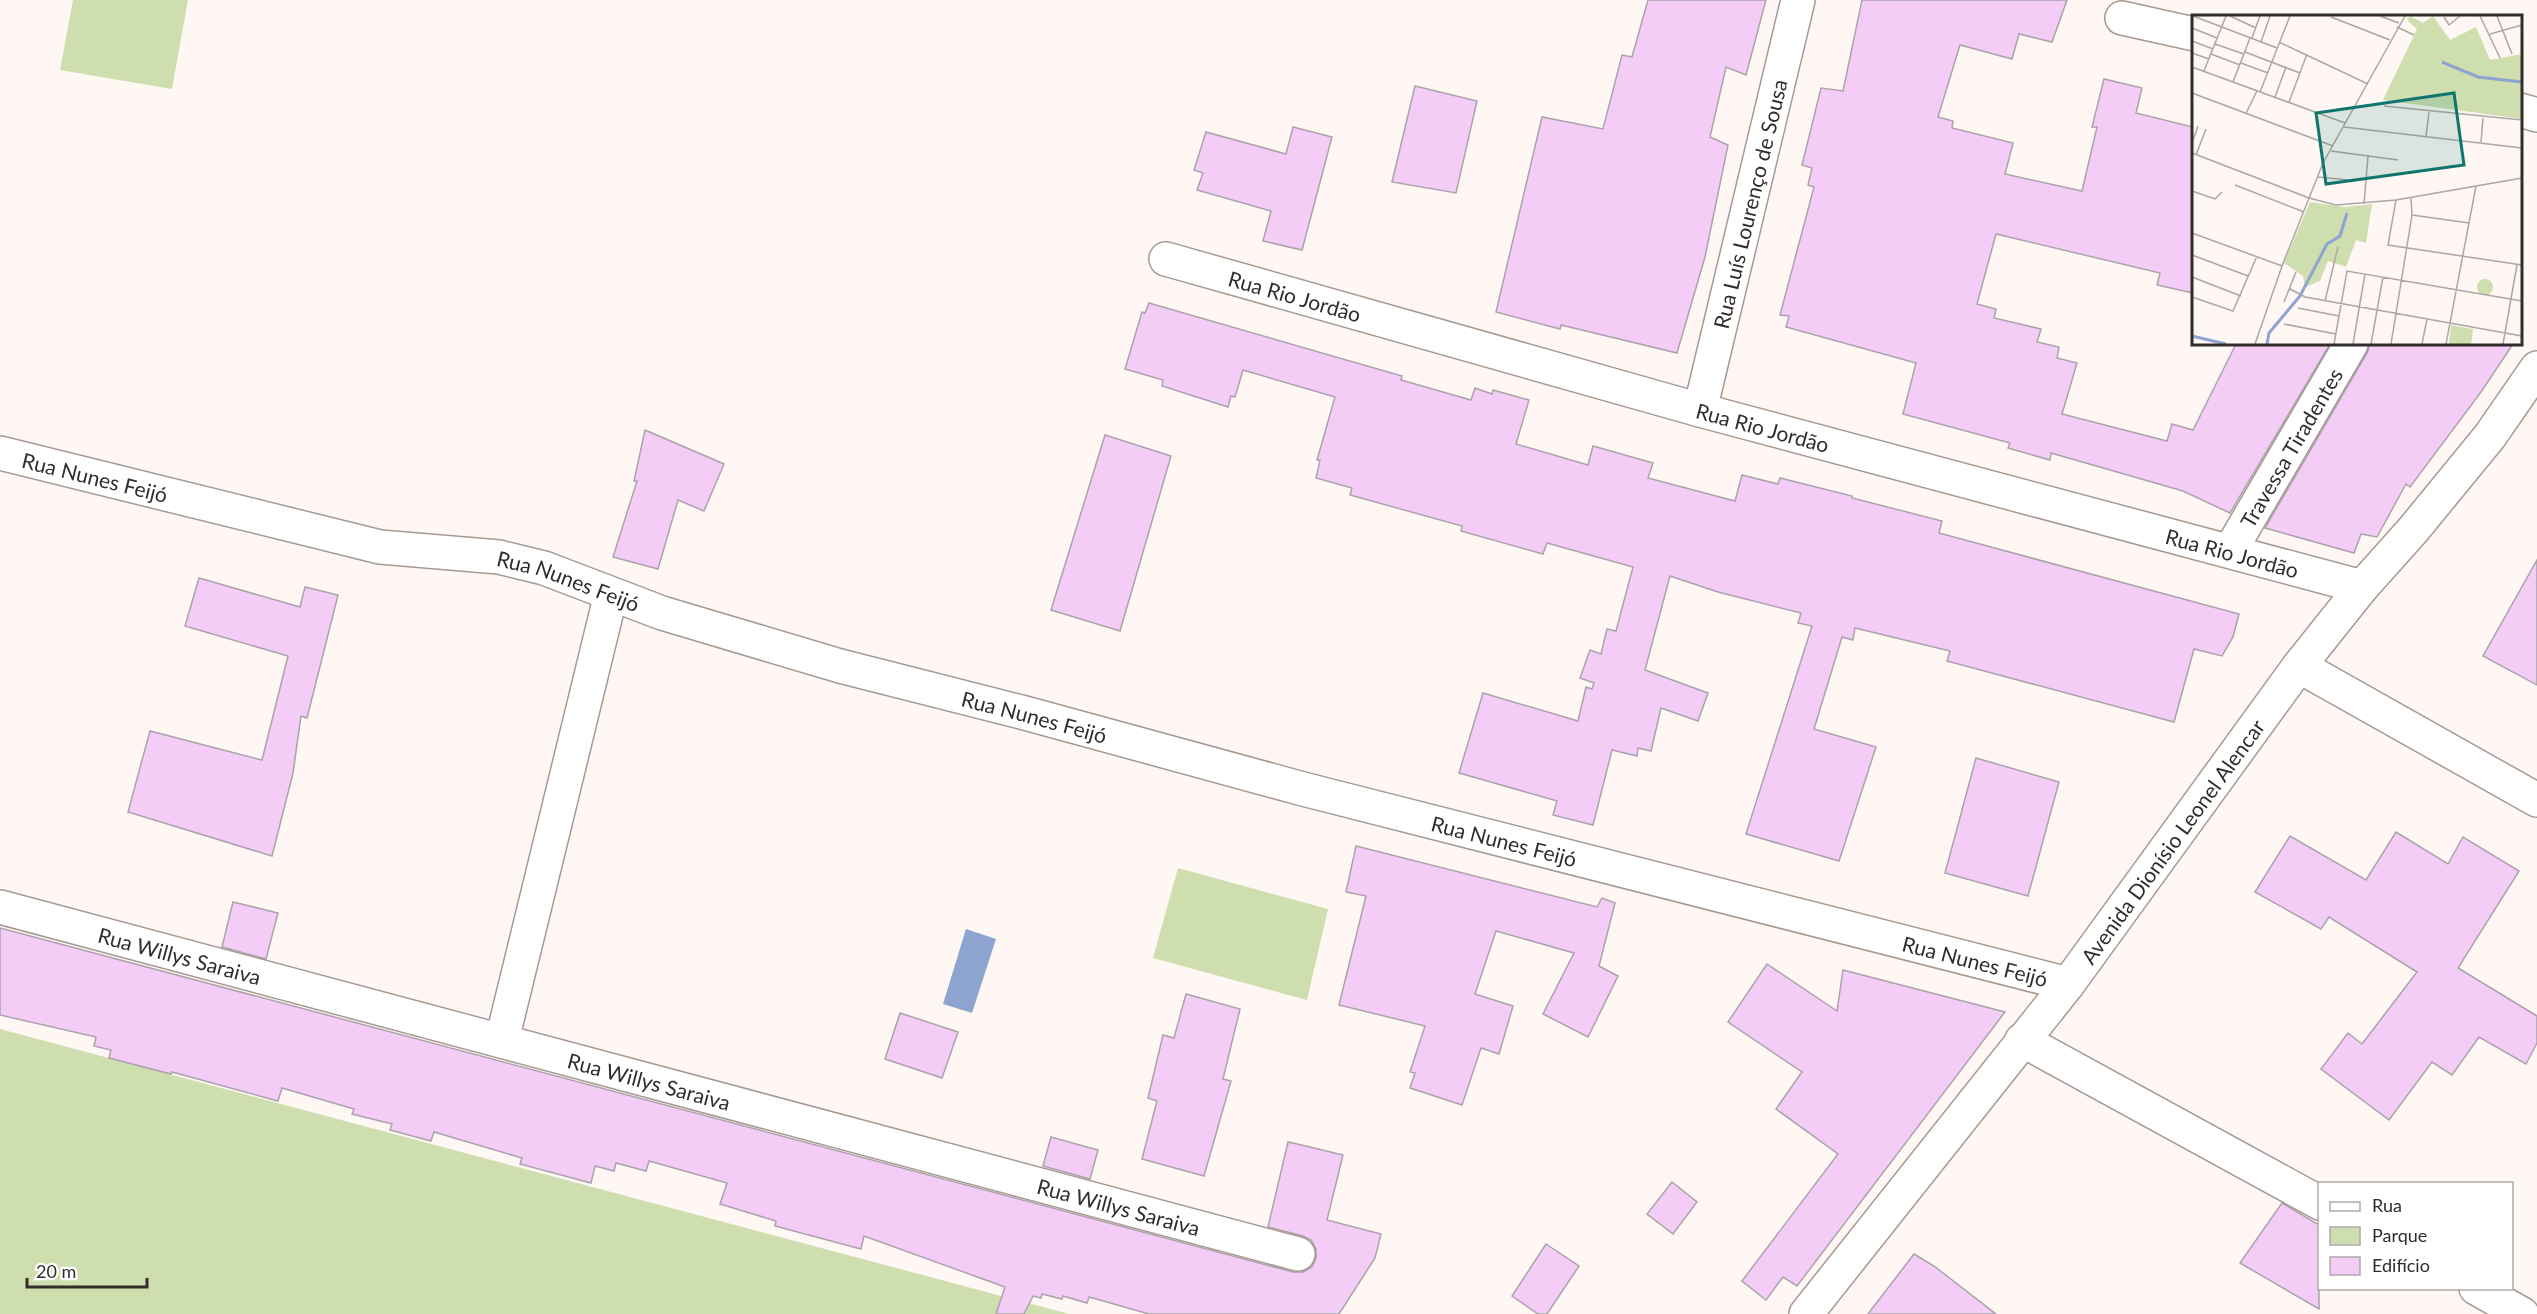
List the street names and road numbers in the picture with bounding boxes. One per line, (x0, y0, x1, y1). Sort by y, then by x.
street label: Rua Luís Lourenço de Sousa (1707, 77, 1791, 331)
street label: Rua Rio Jordão (1226, 265, 1364, 326)
street label: Travessa Tiradentes (2234, 363, 2347, 532)
street label: Rua Rio Jordão (1694, 397, 1832, 457)
street label: Rua Nunes Feijó (20, 446, 171, 507)
street label: Rua Rio Jordão (2163, 523, 2302, 582)
street label: Rua Nunes Feijó (495, 545, 643, 616)
street label: Rua Nunes Feijó (959, 685, 1110, 747)
street label: Avenida Dionísio Leonel Alencar (2075, 714, 2269, 968)
street label: Rua Nunes Feijó (1429, 810, 1580, 871)
street label: Rua Willys Saraiva (96, 921, 264, 989)
street label: Rua Nunes Feijó (1900, 930, 2051, 991)
street label: Rua Willys Saraiva (565, 1047, 733, 1114)
street label: Rua Willys Saraiva (1035, 1172, 1203, 1240)

